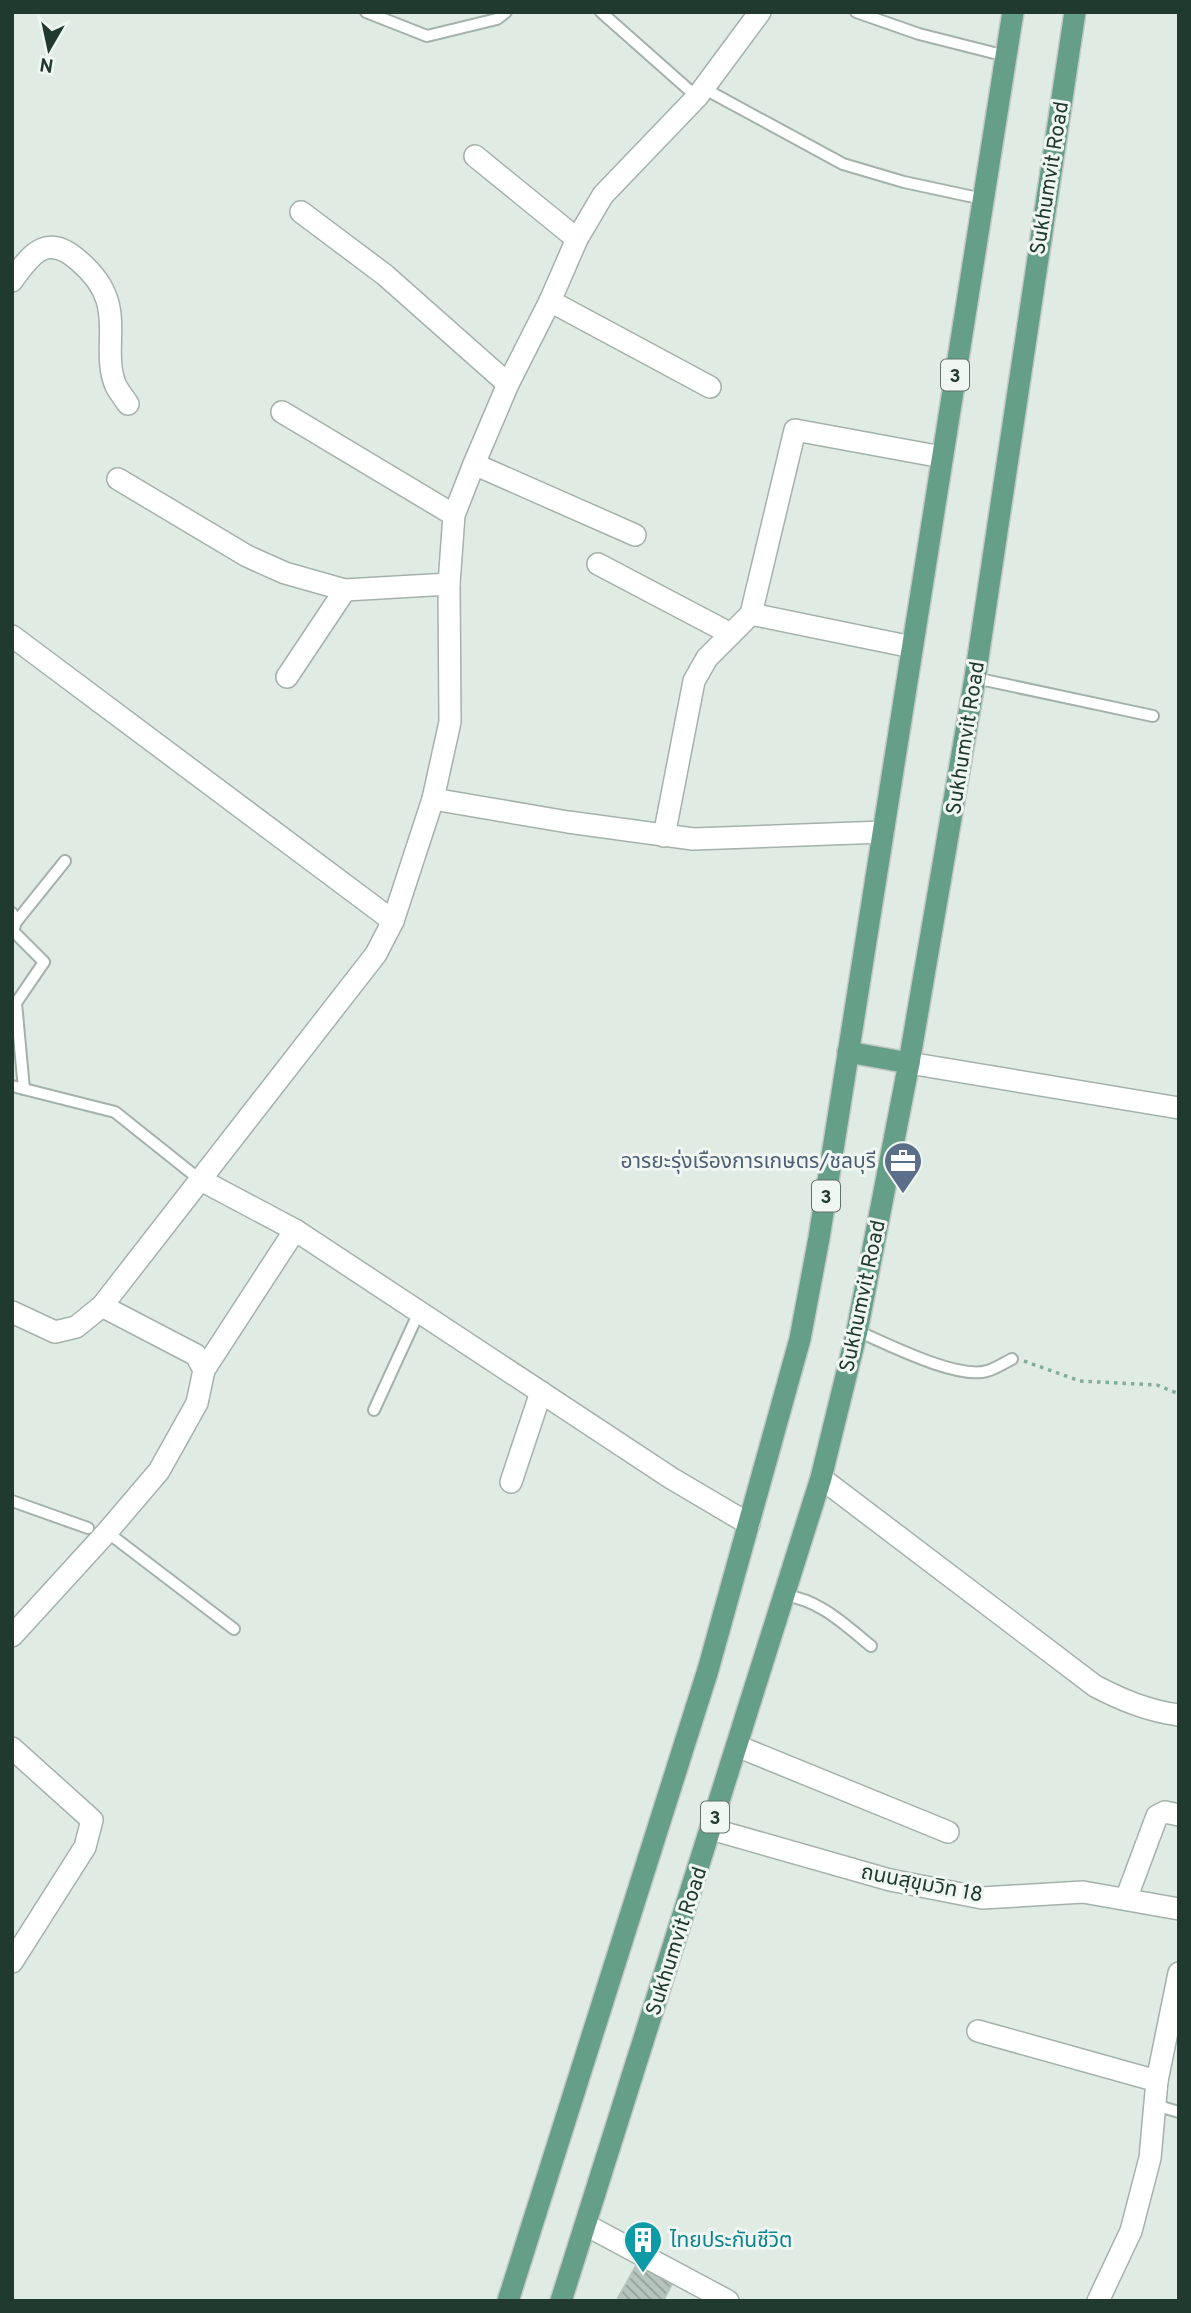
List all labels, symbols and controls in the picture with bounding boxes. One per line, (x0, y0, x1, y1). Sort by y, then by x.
north arrow (14, 14, 84, 84)
text: N (38, 51, 55, 77)
street label: Sukhumvit Road (1025, 100, 1076, 257)
road number: 3 (941, 360, 969, 390)
street label: Sukhumvit Road (941, 660, 992, 817)
office icon: อารยะรุ่งเรืองการเกษตร/ชลบุรี (882, 1140, 924, 1195)
place label: อารยะรุ่งเรืองการเกษตร/ชลบุรี (621, 1149, 876, 1176)
road number: 3 (812, 1180, 840, 1212)
street label: Sukhumvit Road (834, 1218, 893, 1375)
road number: 3 (701, 1801, 729, 1832)
street label: ถนนสุขุมวิท 18 (859, 1859, 985, 1910)
street label: Sukhumvit Road (641, 1864, 714, 2019)
building icon: ไทยประกันชีวิต (622, 2219, 664, 2274)
place label: ไทยประกันชีวิต (669, 2228, 792, 2255)

